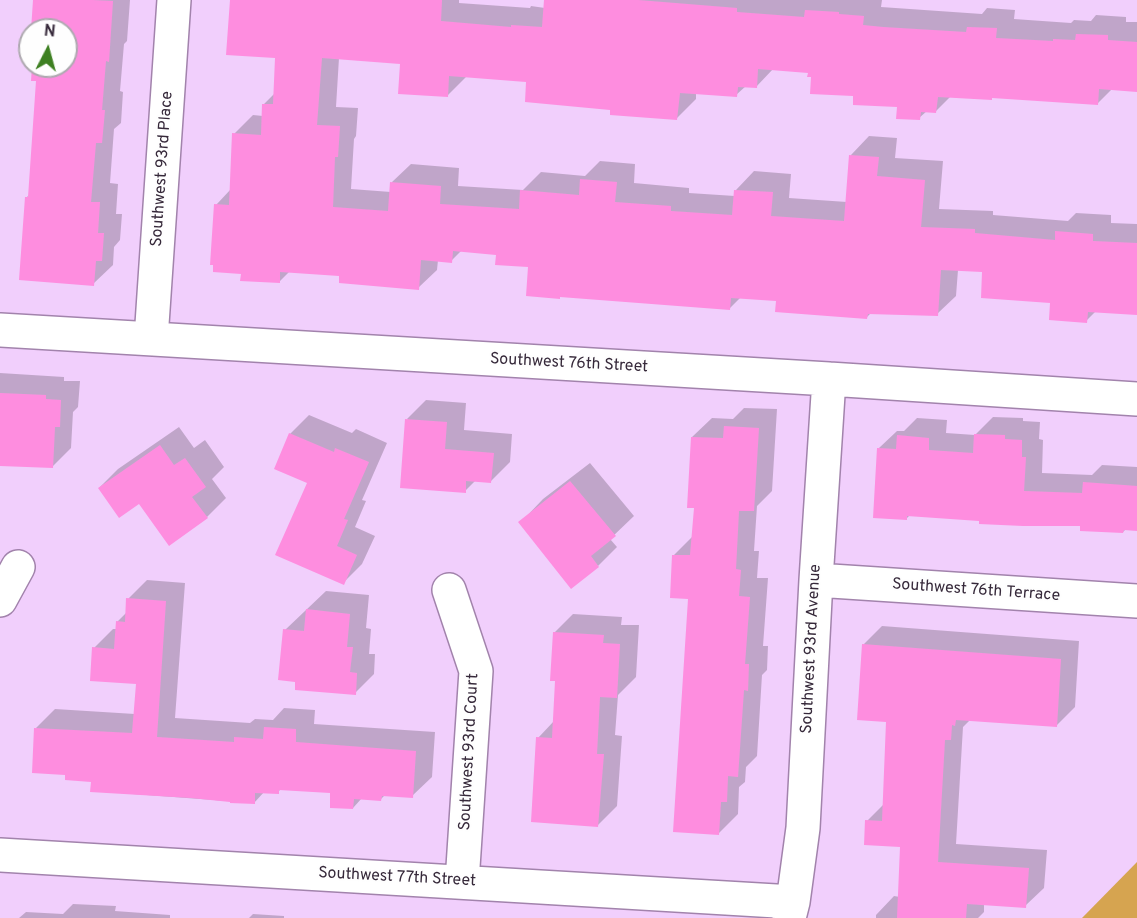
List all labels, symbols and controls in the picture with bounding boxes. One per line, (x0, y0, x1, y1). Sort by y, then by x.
north arrow (18, 18, 78, 78)
text: N (43, 22, 56, 43)
street label: Southwest 93rd Place (148, 90, 178, 248)
street label: Southwest 76th Street (489, 350, 649, 378)
street label: Southwest 93rd Avenue (798, 564, 826, 734)
street label: Southwest 76th Terrace (891, 576, 1061, 606)
street label: Southwest 93rd Court (456, 673, 484, 831)
street label: Southwest 77th Street (318, 864, 476, 892)

